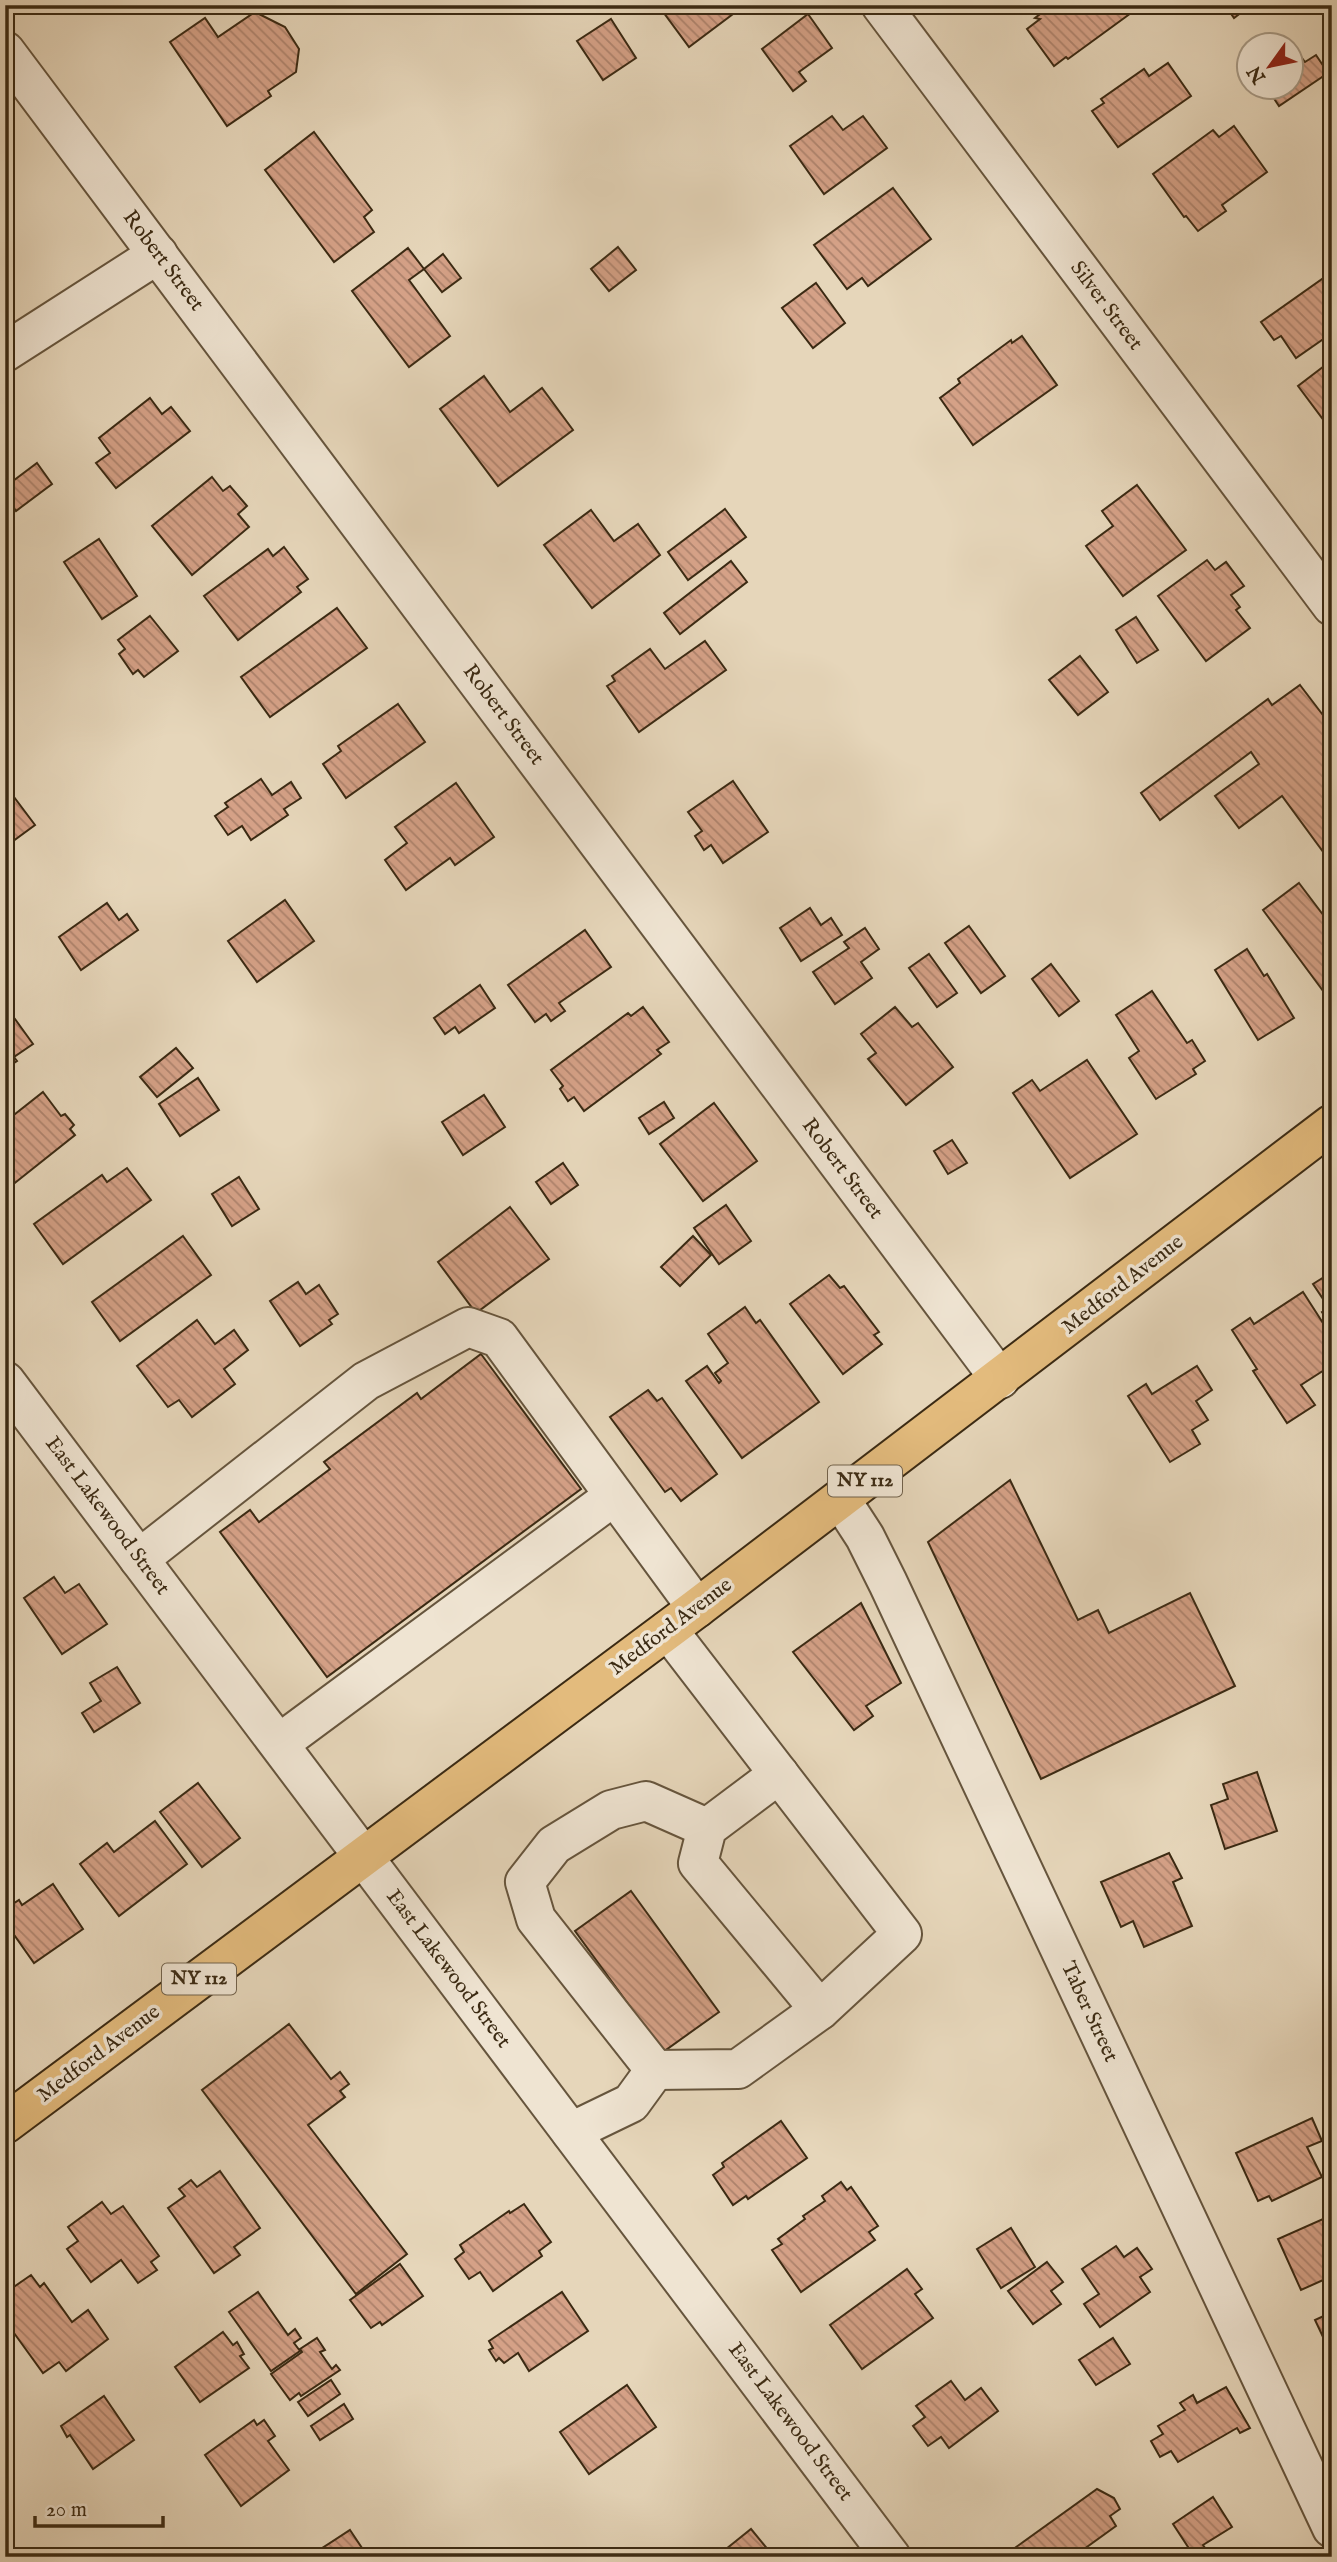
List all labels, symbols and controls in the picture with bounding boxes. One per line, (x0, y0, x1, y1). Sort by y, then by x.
north arrow (1236, 32, 1306, 102)
text: N (1243, 60, 1273, 88)
street label: Robert Street (116, 205, 210, 317)
street label: Silver Street (1064, 256, 1148, 356)
street label: Robert Street (456, 659, 550, 771)
street label: Robert Street (795, 1113, 889, 1225)
street label: Medford Avenue (1057, 1229, 1189, 1341)
street label: East Lakewood Street (39, 1431, 175, 1601)
road number: NY 112 (828, 1466, 902, 1497)
street label: Medford Avenue (604, 1572, 738, 1682)
street label: East Lakewood Street (380, 1884, 516, 2054)
street label: Taber Street (1054, 1957, 1124, 2067)
road number: NY 112 (162, 1964, 236, 1994)
street label: Medford Avenue (32, 1999, 166, 2109)
street label: East Lakewood Street (722, 2337, 858, 2507)
scale bar (35, 2485, 163, 2529)
text: 20 m (46, 2497, 87, 2524)

